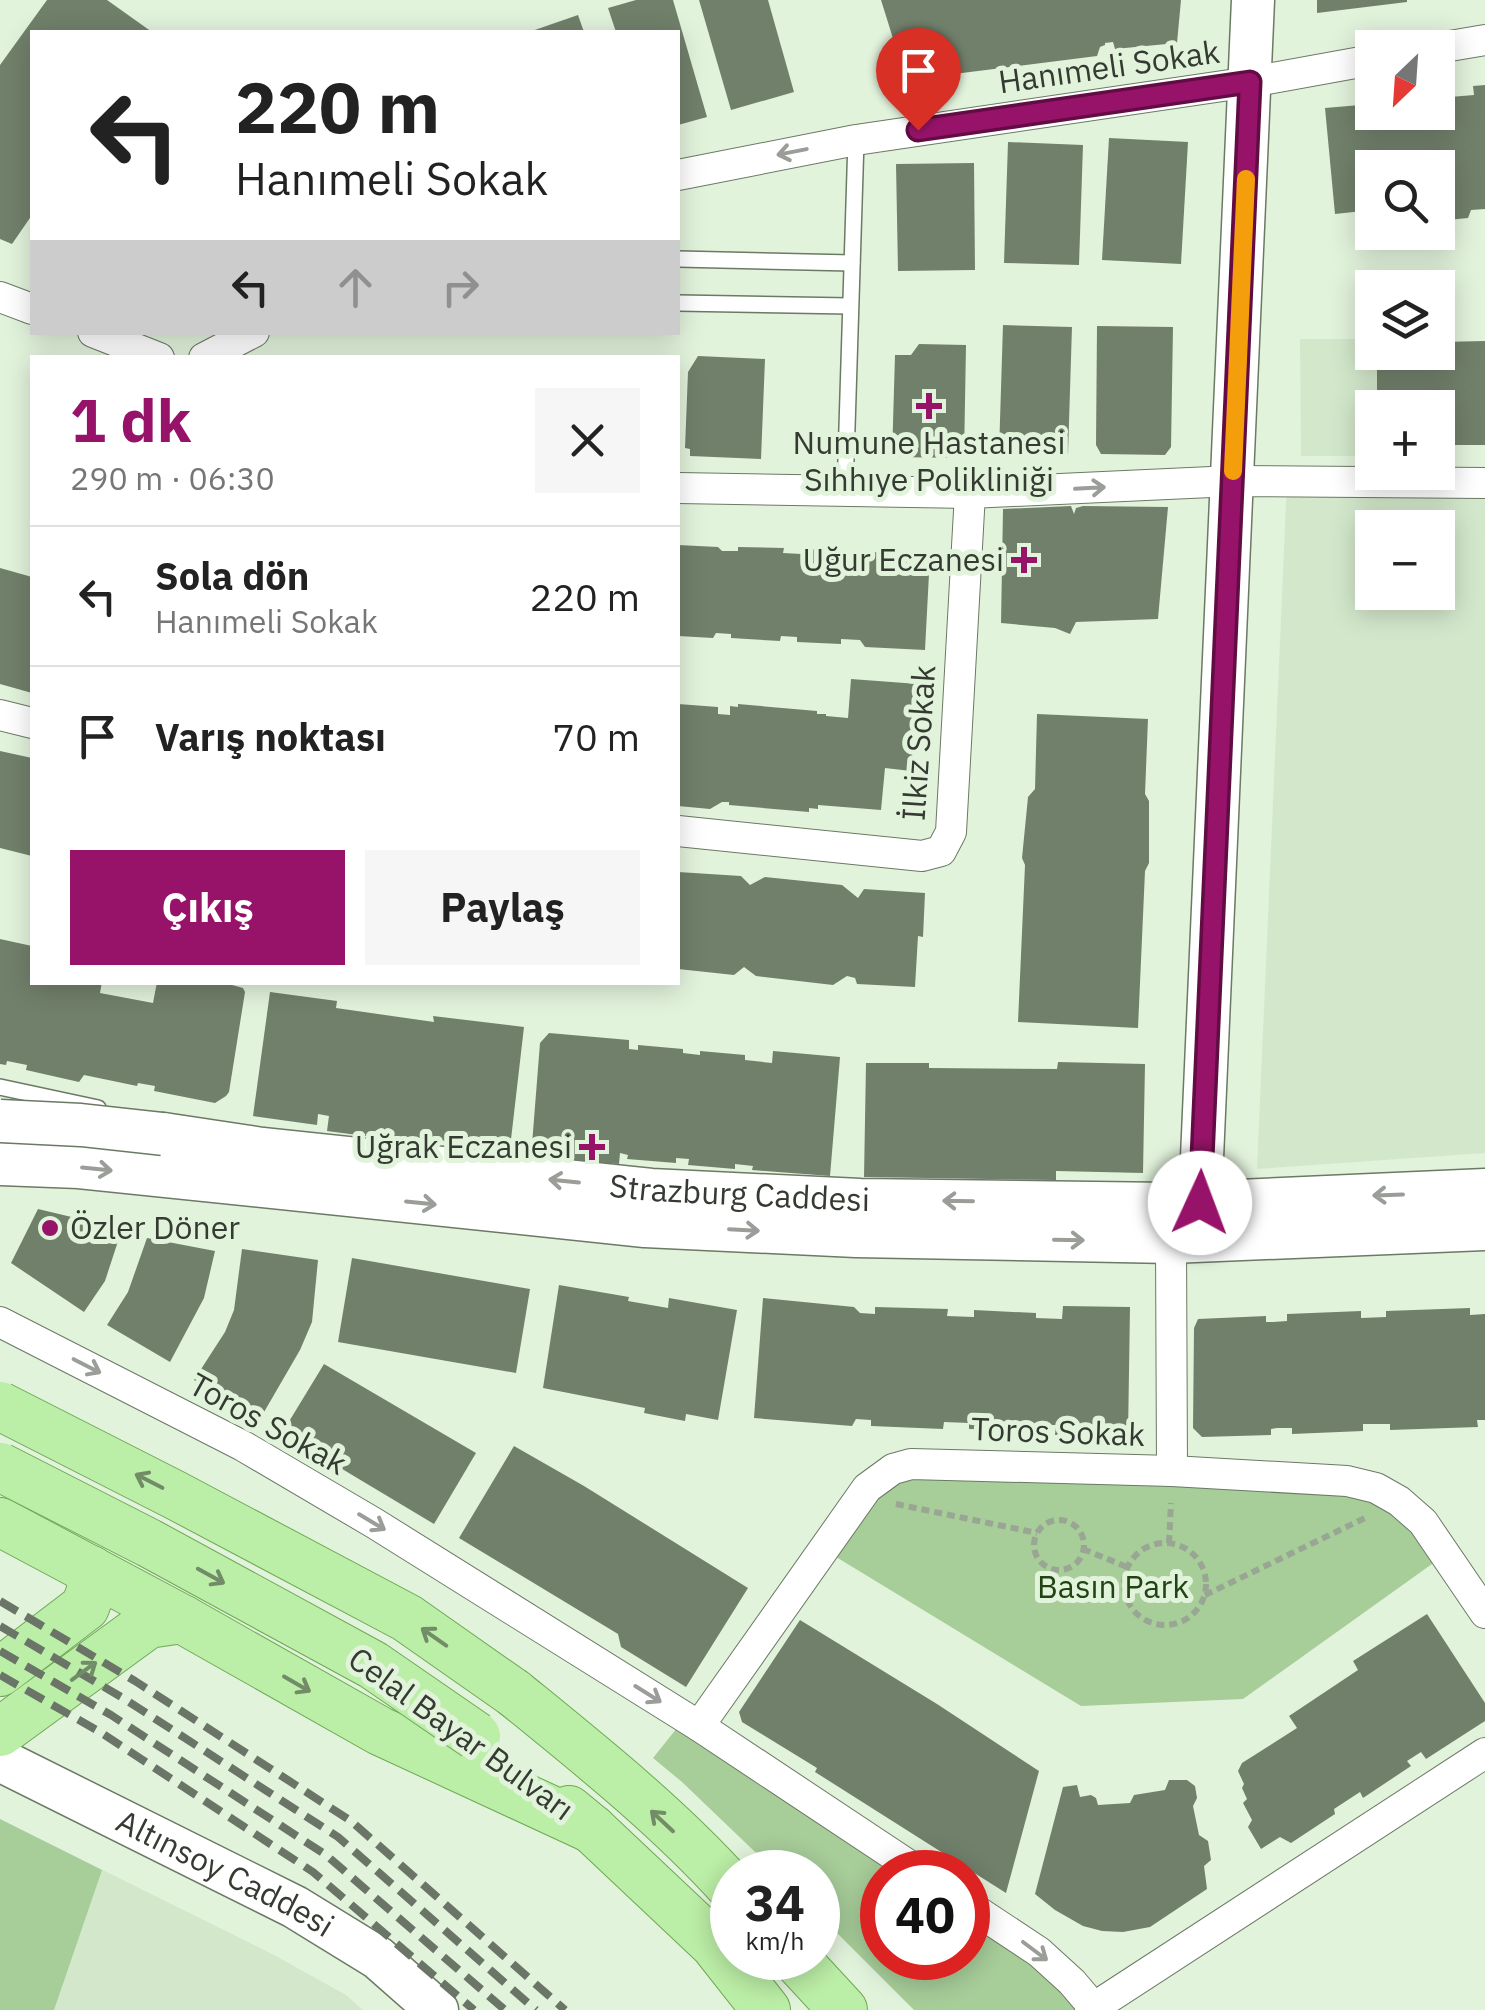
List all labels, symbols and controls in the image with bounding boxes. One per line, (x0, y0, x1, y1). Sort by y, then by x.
pin (876, 28, 961, 131)
street label: Hanımeli Sokak (996, 30, 1222, 102)
north arrow (1355, 30, 1455, 130)
map controls (1355, 30, 1455, 610)
icon: arrive (891, 43, 946, 98)
text: 220 m (235, 61, 440, 152)
icon: left (70, 70, 200, 200)
one-way arrow (777, 144, 809, 163)
text: Hanımeli Sokak (235, 149, 548, 207)
button: search (1355, 150, 1455, 250)
icon: left (223, 260, 278, 315)
icon: ahead (328, 260, 383, 315)
icon: right (433, 260, 488, 315)
button: layers (1355, 270, 1455, 370)
text: 1 dk (70, 380, 191, 459)
button: close (535, 388, 640, 493)
button: + (1355, 390, 1455, 490)
marker: Numune Hastanesi Sıhhıye Polikliniği (916, 393, 942, 419)
place label: Numune Hastanesi Sıhhıye Polikliniği (793, 421, 1065, 500)
text: 290 m · 06:30 (70, 457, 275, 499)
one-way arrow (1073, 478, 1105, 497)
button: − (1355, 510, 1455, 610)
place label: Uğur Eczanesi (803, 538, 1004, 580)
marker: Uğur Eczanesi (1013, 549, 1035, 571)
text: Sola dön (155, 551, 309, 600)
icon: left (70, 569, 125, 624)
text: 220 m (529, 572, 640, 621)
text: Hanımeli Sokak (155, 600, 378, 642)
street label: İlkiz Sokak (892, 664, 944, 822)
icon: arrive (70, 709, 125, 764)
text: Varış noktası (155, 712, 386, 761)
text: 70 m (552, 712, 640, 761)
button: Çıkış (70, 850, 345, 965)
button: Paylaş (365, 850, 640, 965)
place label: Uğrak Eczanesi (355, 1125, 572, 1167)
marker: Uğrak Eczanesi (581, 1136, 603, 1158)
position arrow (1148, 1151, 1252, 1255)
one-way arrow (81, 1160, 113, 1179)
street label: Strazburg Caddesi (607, 1164, 870, 1220)
one-way arrow (548, 1171, 580, 1190)
one-way arrow (1372, 1186, 1404, 1205)
one-way arrow (942, 1192, 974, 1210)
one-way arrow (404, 1193, 436, 1212)
place label: Özler Döner (70, 1206, 240, 1248)
marker: Özler Döner (39, 1217, 61, 1239)
one-way arrow (728, 1221, 760, 1240)
one-way arrow (1052, 1230, 1085, 1250)
one-way arrow (71, 1357, 101, 1376)
street label: Toros Sokak (182, 1363, 355, 1484)
street label: Toros Sokak (970, 1407, 1146, 1455)
one-way arrow (134, 1471, 164, 1490)
one-way arrow (357, 1512, 386, 1532)
park label: Basın Park (1037, 1565, 1189, 1607)
one-way arrow (195, 1567, 225, 1587)
one-way arrow (420, 1627, 448, 1648)
street label: Celal Bayar Bulvarı (340, 1637, 583, 1829)
one-way arrow (70, 1661, 97, 1682)
one-way arrow (283, 1674, 311, 1694)
one-way arrow (633, 1684, 662, 1704)
street label: Altınsoy Caddesi (110, 1799, 342, 1946)
one-way arrow (650, 1809, 676, 1833)
speed limit sign: 40 (860, 1850, 990, 1980)
text: 34 (745, 1870, 805, 1935)
text: km/h (746, 1924, 804, 1957)
one-way arrow (1021, 1941, 1048, 1962)

